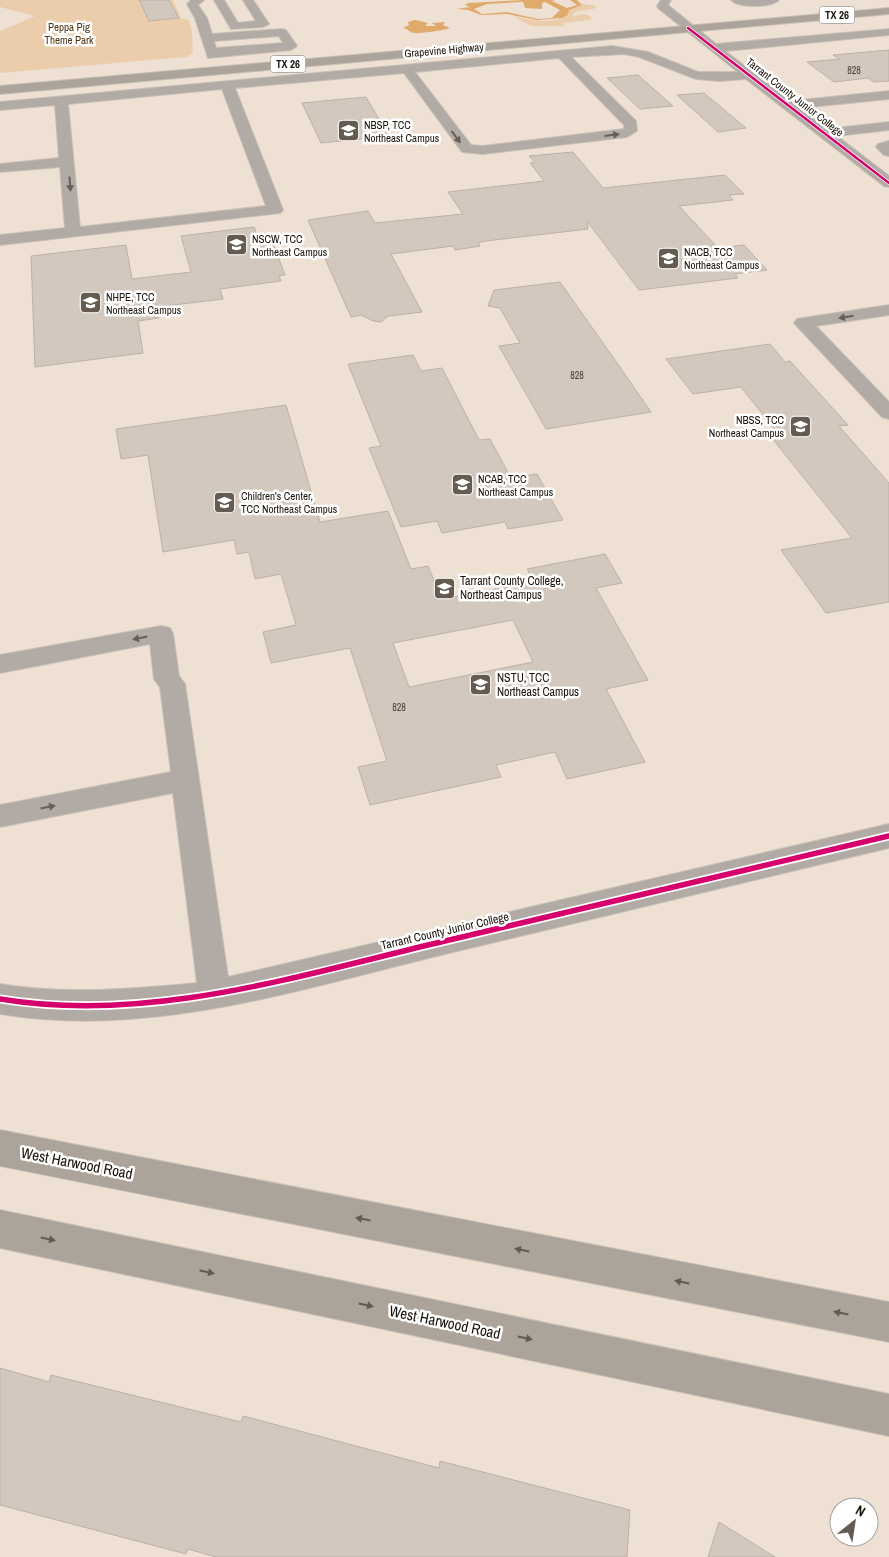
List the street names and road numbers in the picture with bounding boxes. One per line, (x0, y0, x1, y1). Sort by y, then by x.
road number: TX 26 (820, 6, 854, 24)
street label: Grapevine Highway (404, 40, 485, 60)
street label: Tarrant County Junior College (743, 55, 847, 139)
road number: TX 26 (270, 56, 306, 72)
street label: Tarrant County Junior College (379, 908, 511, 954)
street label: West Harwood Road (19, 1142, 135, 1184)
street label: West Harwood Road (387, 1300, 503, 1344)

